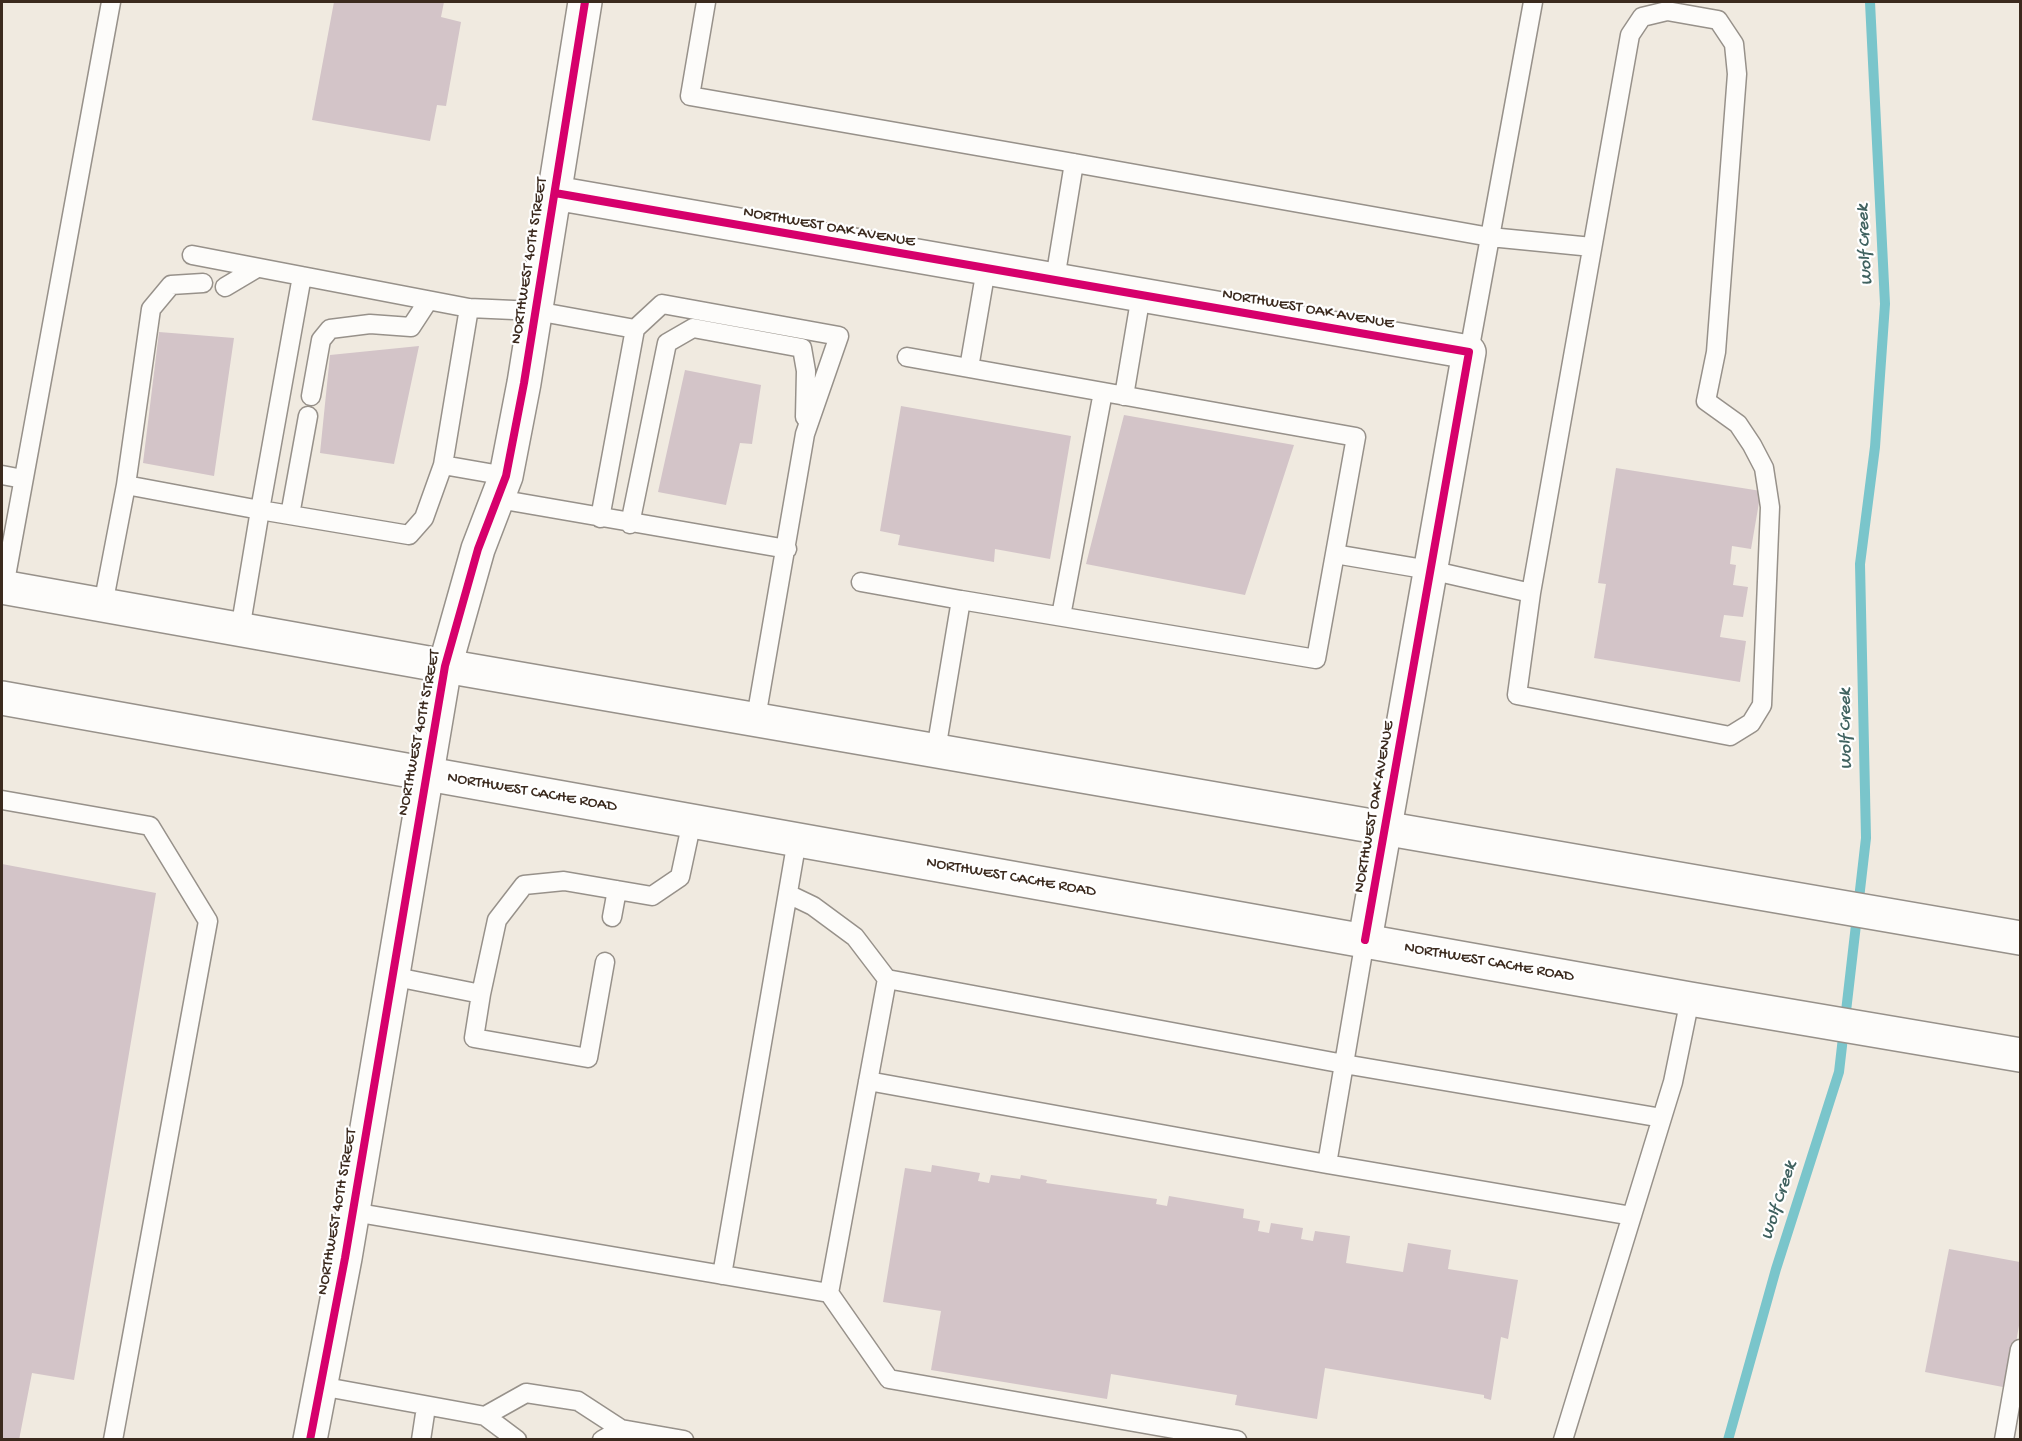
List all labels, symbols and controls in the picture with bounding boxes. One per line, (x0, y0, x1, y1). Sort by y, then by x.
street label: NORTHWEST 40TH STREET (507, 176, 553, 346)
street label: NORTHWEST OAK AVENUE (742, 203, 916, 253)
water label: Wolf Creek (1853, 204, 1879, 286)
street label: NORTHWEST OAK AVENUE (1221, 285, 1395, 335)
street label: NORTHWEST 40TH STREET (395, 648, 445, 818)
water label: Wolf Creek (1835, 688, 1859, 770)
street label: NORTHWEST OAK AVENUE (1350, 720, 1400, 894)
street label: NORTHWEST CACHE ROAD (446, 769, 618, 817)
street label: NORTHWEST CACHE ROAD (925, 854, 1097, 902)
street label: NORTHWEST CACHE ROAD (1403, 939, 1575, 987)
street label: NORTHWEST 40TH STREET (314, 1127, 362, 1297)
water label: Wolf Creek (1757, 1159, 1803, 1243)

